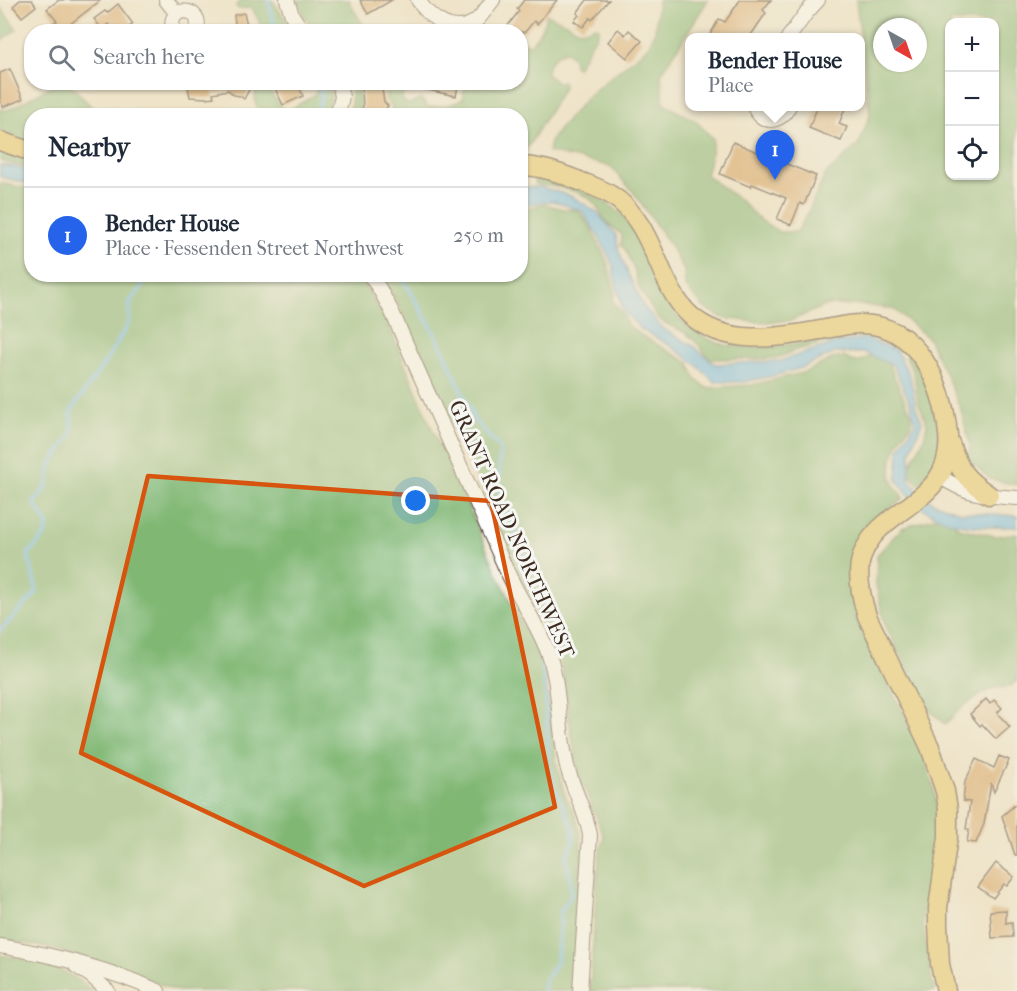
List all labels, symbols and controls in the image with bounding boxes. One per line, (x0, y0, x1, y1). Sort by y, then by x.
north arrow (873, 18, 927, 72)
map controls (945, 18, 999, 180)
button: + (945, 18, 999, 72)
search box (24, 24, 528, 90)
popup (685, 33, 865, 111)
icon: search (45, 41, 78, 74)
text: Search here (93, 44, 205, 70)
text: Bender House (708, 48, 842, 74)
button: − (945, 72, 999, 126)
text: Place (708, 74, 753, 97)
button: locate (945, 126, 999, 180)
pin: 1 (756, 130, 794, 180)
text: Nearby (48, 132, 130, 163)
text: Bender House (105, 211, 239, 237)
text: 1 (64, 224, 71, 247)
text: 250 m (453, 224, 504, 247)
text: Place · Fessenden Street Northwest (105, 237, 404, 260)
street label: GRANT ROAD NORTHWEST (444, 397, 580, 662)
your location (401, 486, 430, 515)

